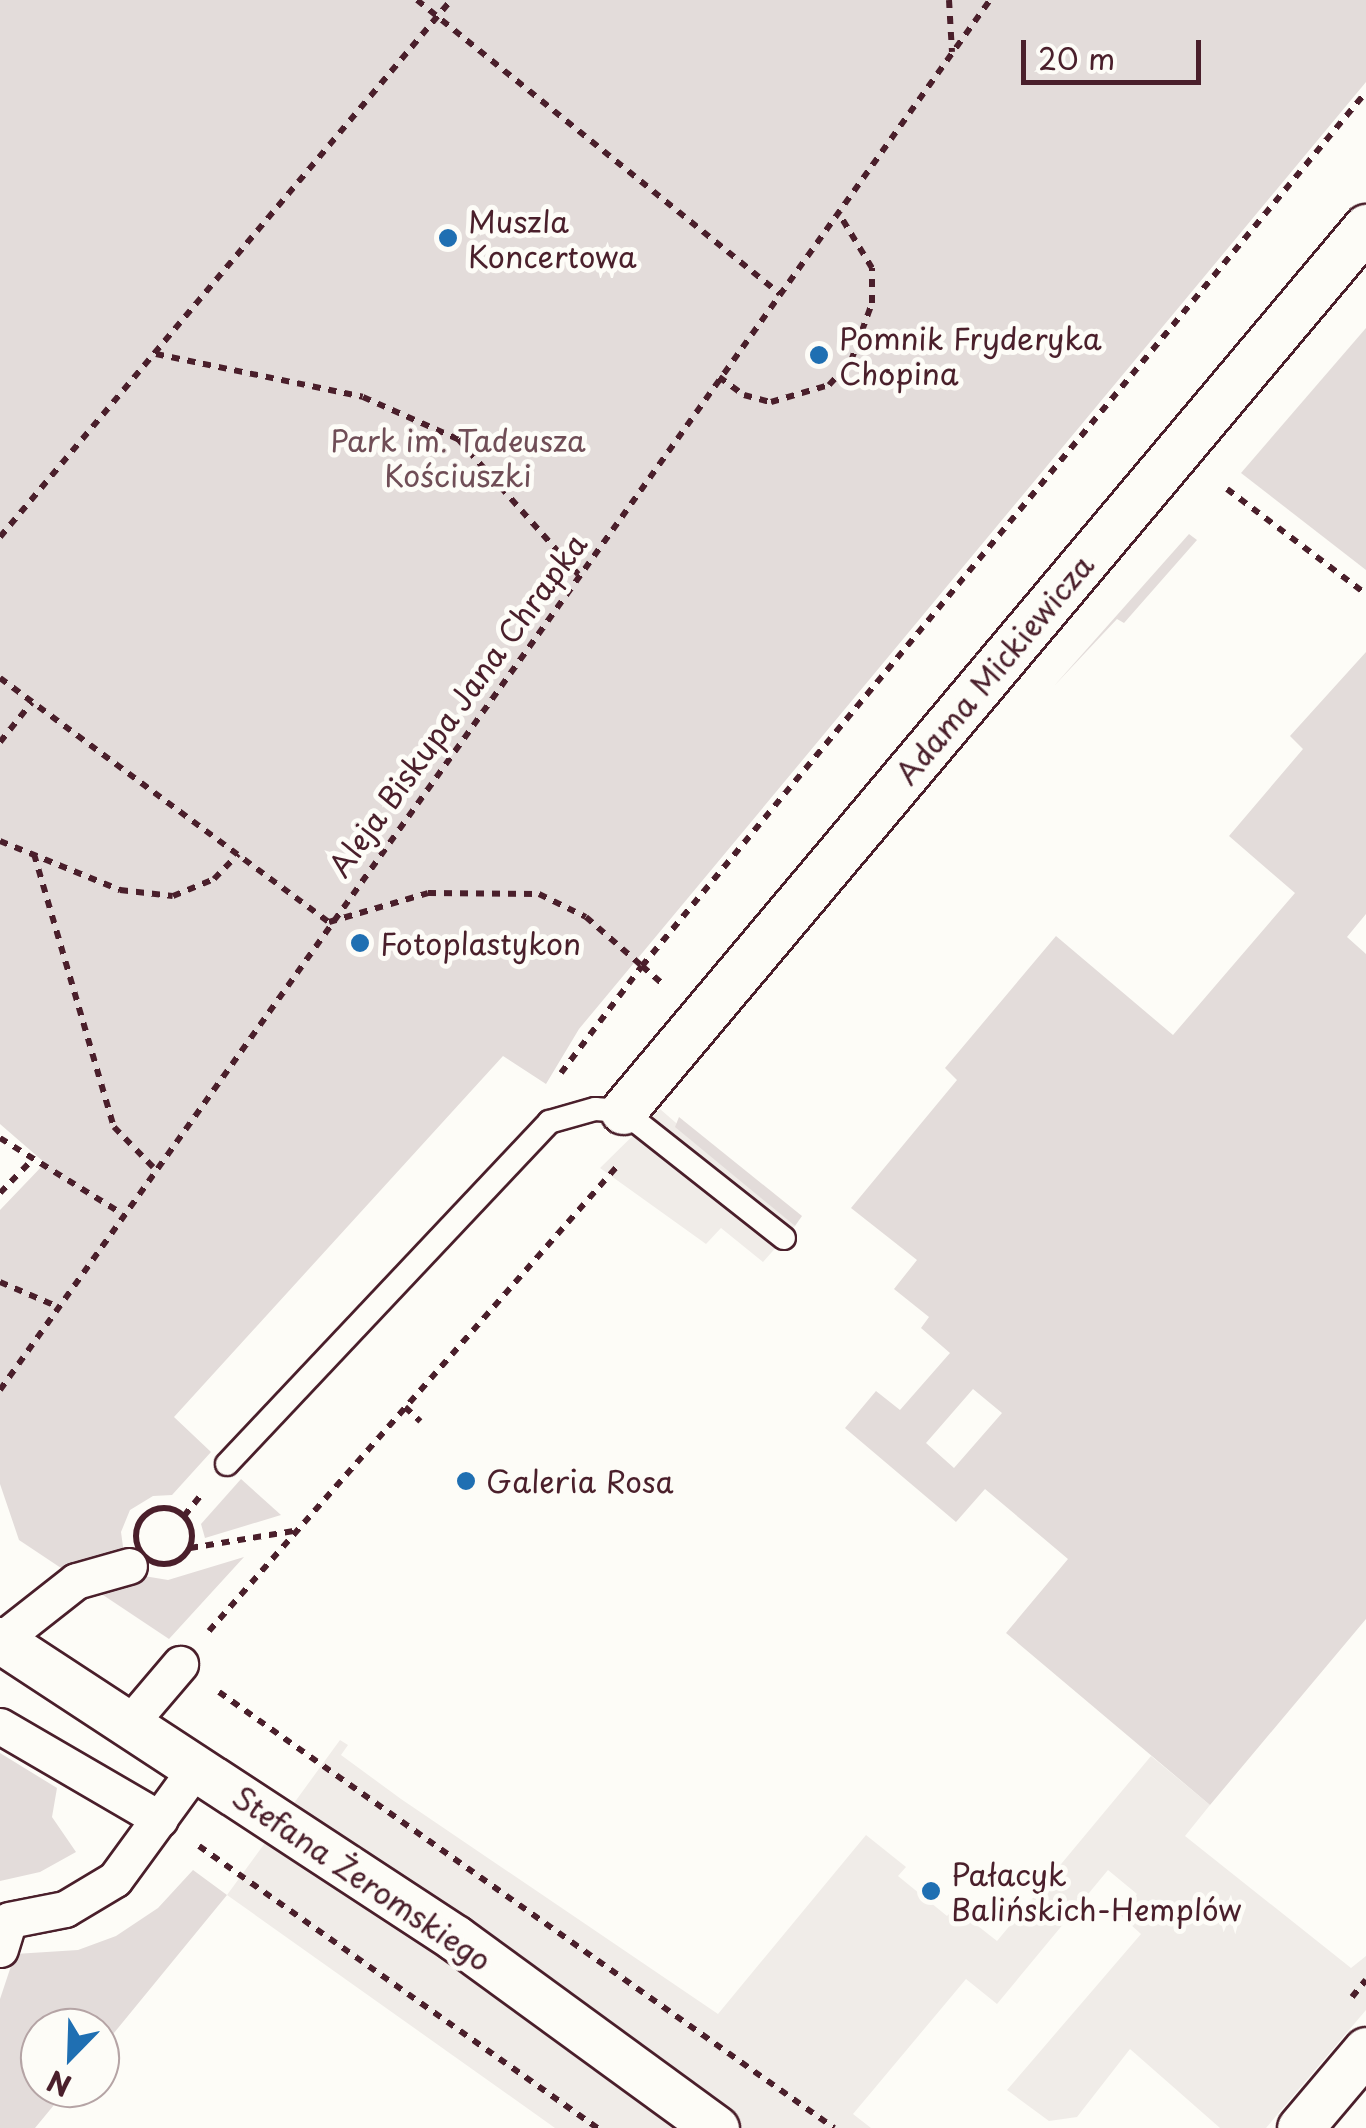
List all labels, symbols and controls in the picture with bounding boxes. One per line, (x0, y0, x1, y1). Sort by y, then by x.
scale bar (1026, 20, 1206, 82)
text: 20 m (1038, 35, 1115, 80)
place label: Muszla Koncertowa (468, 203, 637, 274)
marker: Muszla Koncertowa (437, 227, 459, 249)
place label: Pomnik Fryderyka Chopina (839, 320, 1103, 390)
marker: Pomnik Fryderyka Chopina (808, 344, 830, 366)
park label: Park im. Tadeusza Kościuszki (328, 422, 588, 492)
street label: Aleja Biskupa Jana Chrapka (320, 526, 594, 884)
street label: Adama Mickiewicza (888, 548, 1100, 790)
place label: Fotoplastykon (380, 925, 581, 961)
marker: Fotoplastykon (349, 932, 371, 954)
place label: Galeria Rosa (486, 1463, 674, 1499)
marker: Galeria Rosa (455, 1470, 477, 1492)
street label: Stefana Żeromskiego (226, 1778, 498, 1978)
place label: Pałacyk Balińskich-Hemplów (951, 1856, 1242, 1926)
marker: Pałacyk Balińskich-Hemplów (920, 1880, 942, 1902)
north arrow (20, 2008, 120, 2108)
text: N (40, 2060, 77, 2108)

